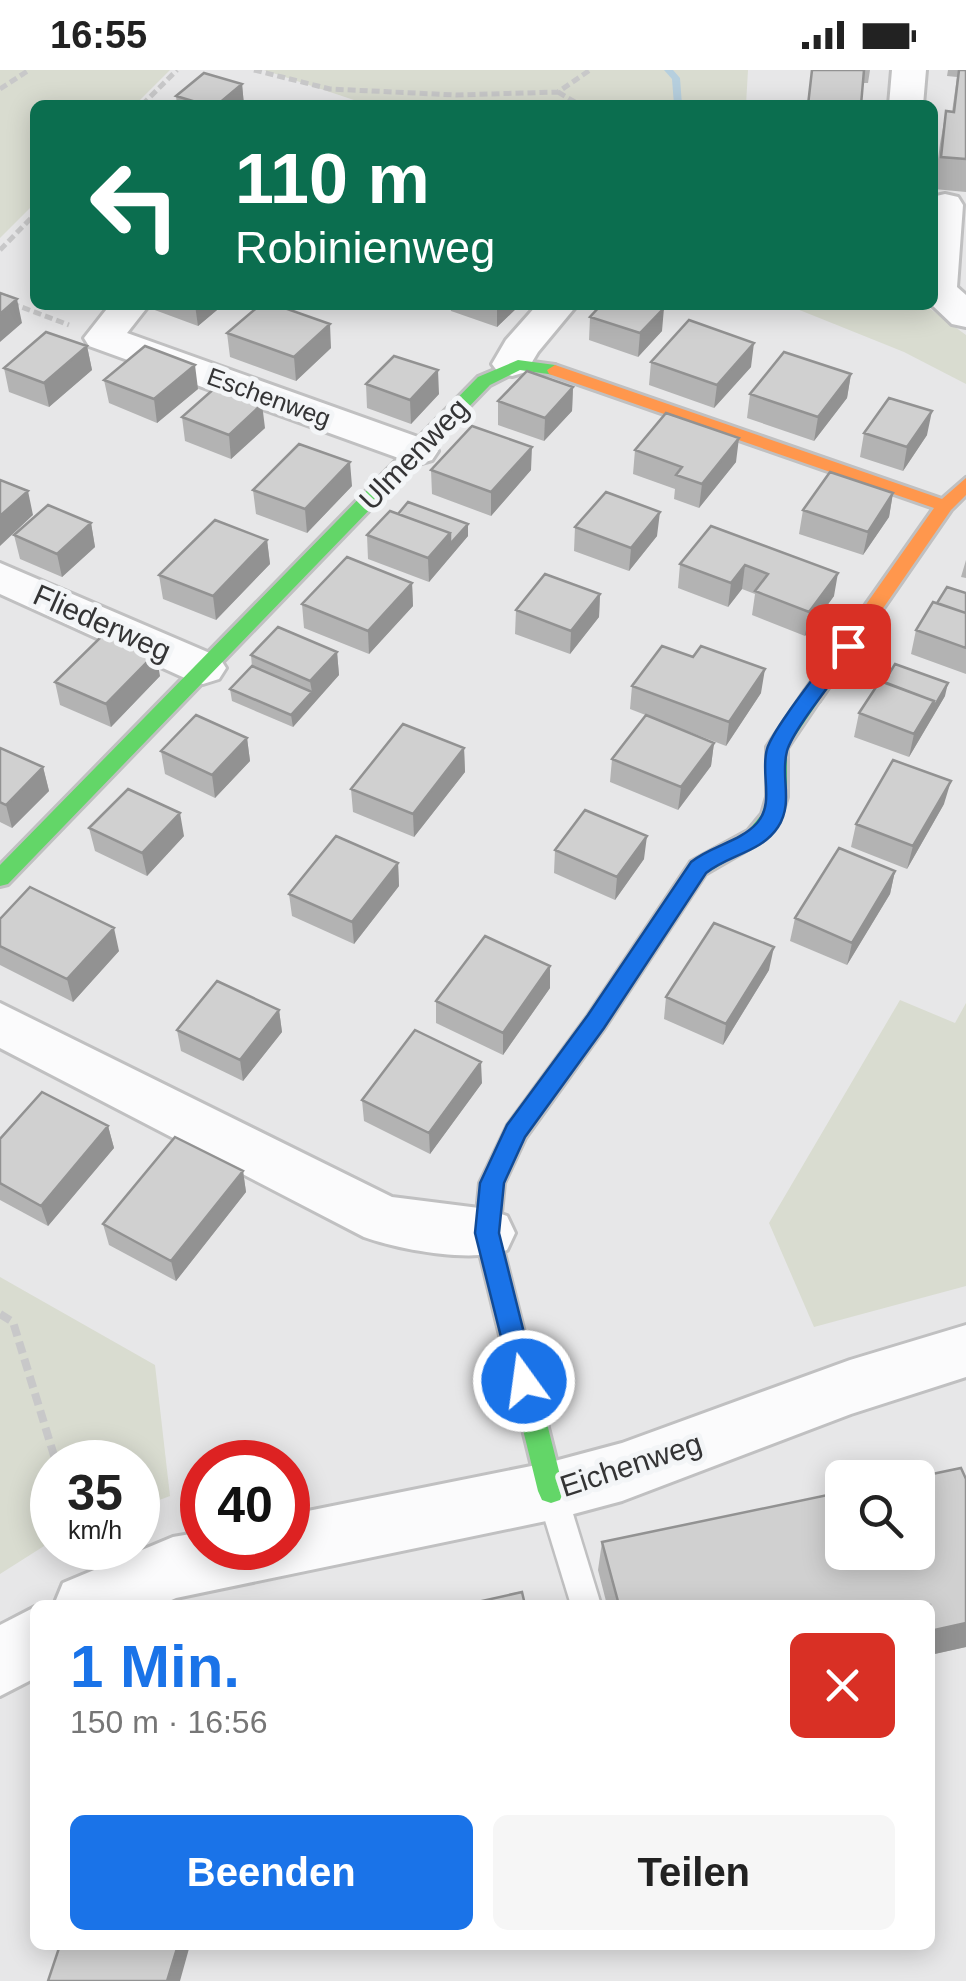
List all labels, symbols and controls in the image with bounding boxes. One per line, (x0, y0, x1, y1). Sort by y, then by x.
text: 16:55 (50, 14, 147, 56)
icon: left (70, 140, 200, 270)
text: 110 m (235, 140, 430, 218)
text: Robinienweg (235, 222, 495, 273)
street label: Eschenweg (203, 362, 335, 432)
street label: Ulmenweg (353, 391, 475, 516)
street label: Fliederweg (28, 578, 176, 667)
pin (806, 604, 891, 689)
icon: arrive (821, 619, 876, 674)
position arrow (472, 1329, 576, 1433)
street label: Eichenweg (556, 1426, 706, 1503)
speed limit sign: 40 (180, 1440, 310, 1570)
map controls (825, 1460, 935, 1570)
button: search (825, 1460, 935, 1570)
text: 35 (67, 1465, 123, 1521)
text: km/h (68, 1516, 122, 1544)
text: 1 Min. (70, 1633, 240, 1700)
button: close (790, 1633, 895, 1738)
text: 150 m · 16:56 (70, 1704, 267, 1740)
button: Beenden (70, 1815, 473, 1930)
button: Teilen (493, 1815, 895, 1930)

